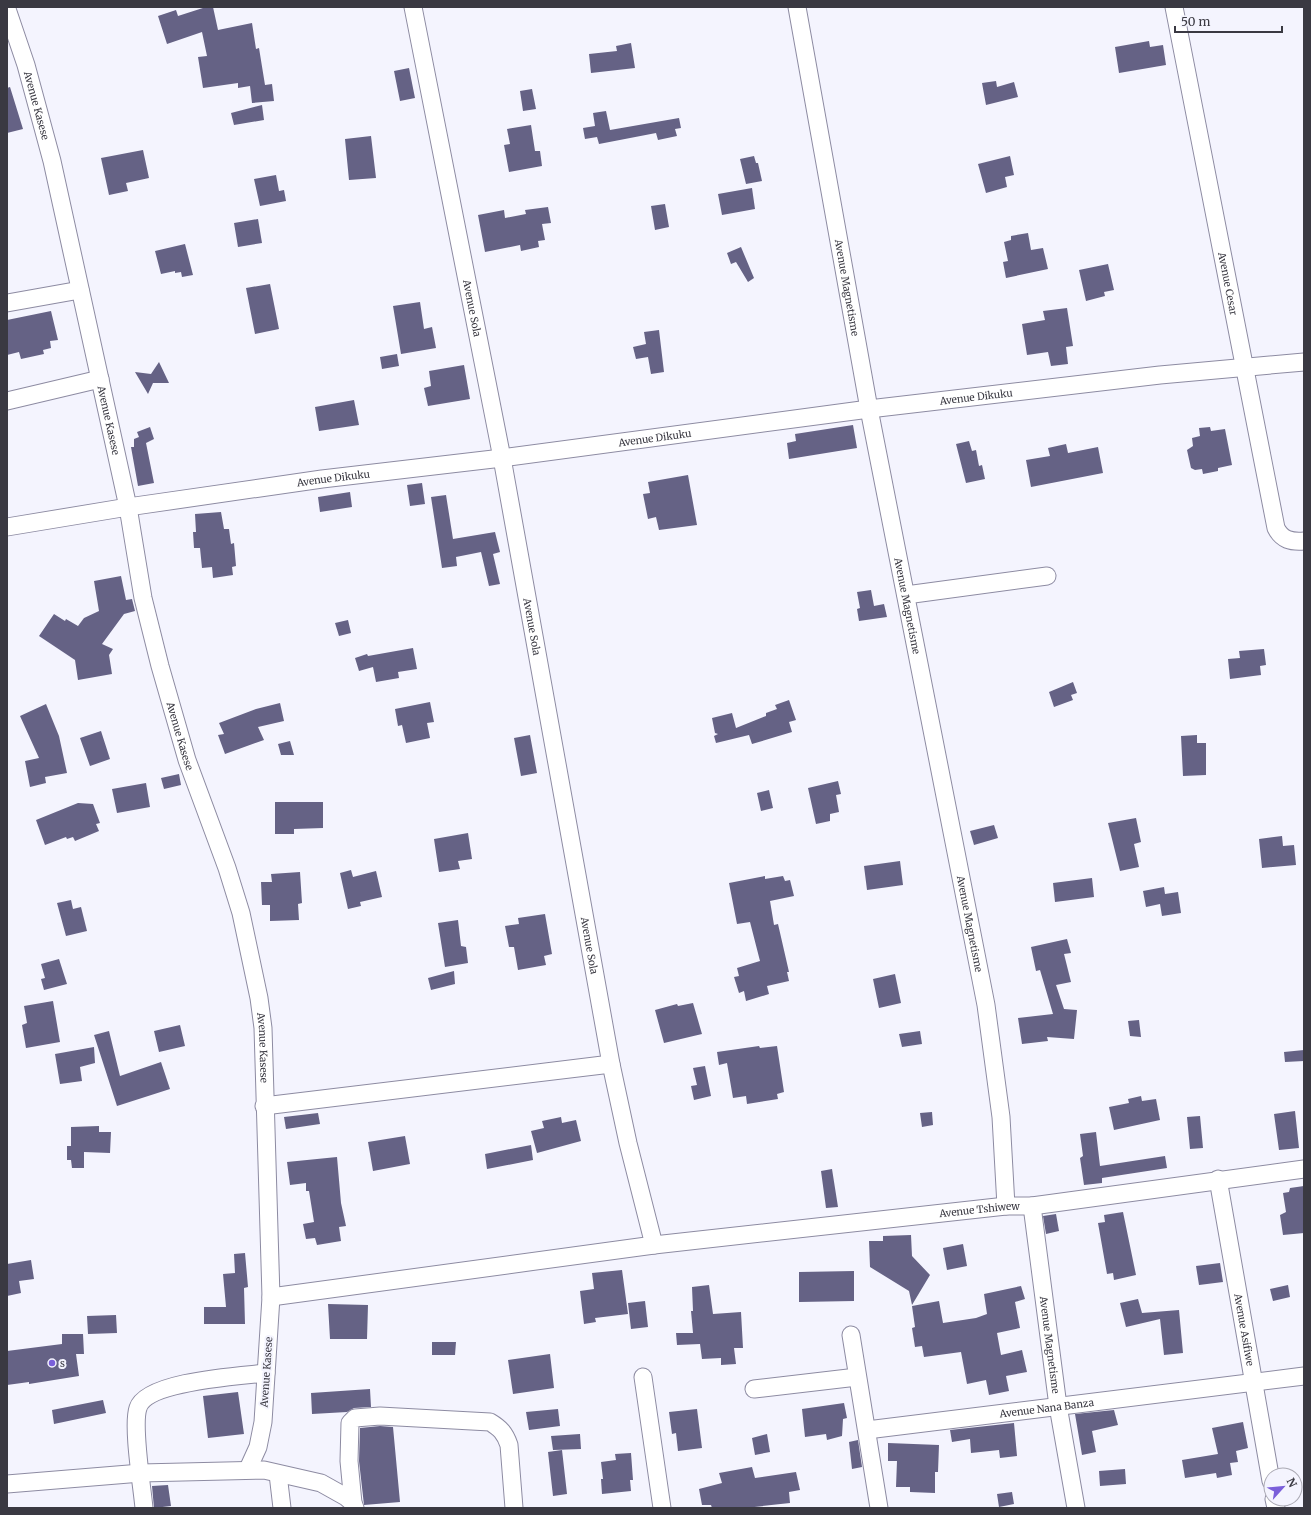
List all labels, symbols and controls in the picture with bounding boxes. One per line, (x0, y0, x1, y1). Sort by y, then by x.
scale bar (1175, 8, 1282, 34)
text: 50 m (1181, 14, 1210, 29)
street label: Avenue Kasese (21, 69, 52, 141)
street label: Avenue Magnetisme (832, 237, 862, 337)
street label: Avenue Cesar (1215, 250, 1240, 317)
street label: Avenue Sola (460, 278, 484, 339)
street label: Avenue Kasese (94, 384, 122, 456)
street label: Avenue Dikuku (938, 386, 1013, 408)
street label: Avenue Dikuku (617, 427, 692, 450)
street label: Avenue Dikuku (295, 467, 371, 490)
street label: Avenue Magnetisme (891, 556, 923, 655)
street label: Avenue Sola (520, 596, 543, 657)
street label: Avenue Kasese (163, 700, 196, 772)
street label: Avenue Magnetisme (954, 874, 985, 973)
street label: Avenue Sola (577, 915, 601, 976)
street label: Avenue Kasese (254, 1011, 271, 1083)
street label: Avenue Tshiwew (938, 1200, 1020, 1220)
street label: Avenue Asifiwe (1231, 1292, 1257, 1367)
street label: Avenue Magnetisme (1037, 1294, 1062, 1394)
street label: Avenue Kasese (257, 1336, 275, 1409)
place label: s (60, 1357, 65, 1370)
marker: s (47, 1358, 57, 1368)
street label: Avenue Nana Banza (998, 1396, 1095, 1421)
north arrow (1263, 1467, 1303, 1507)
text: N (1284, 1475, 1300, 1490)

